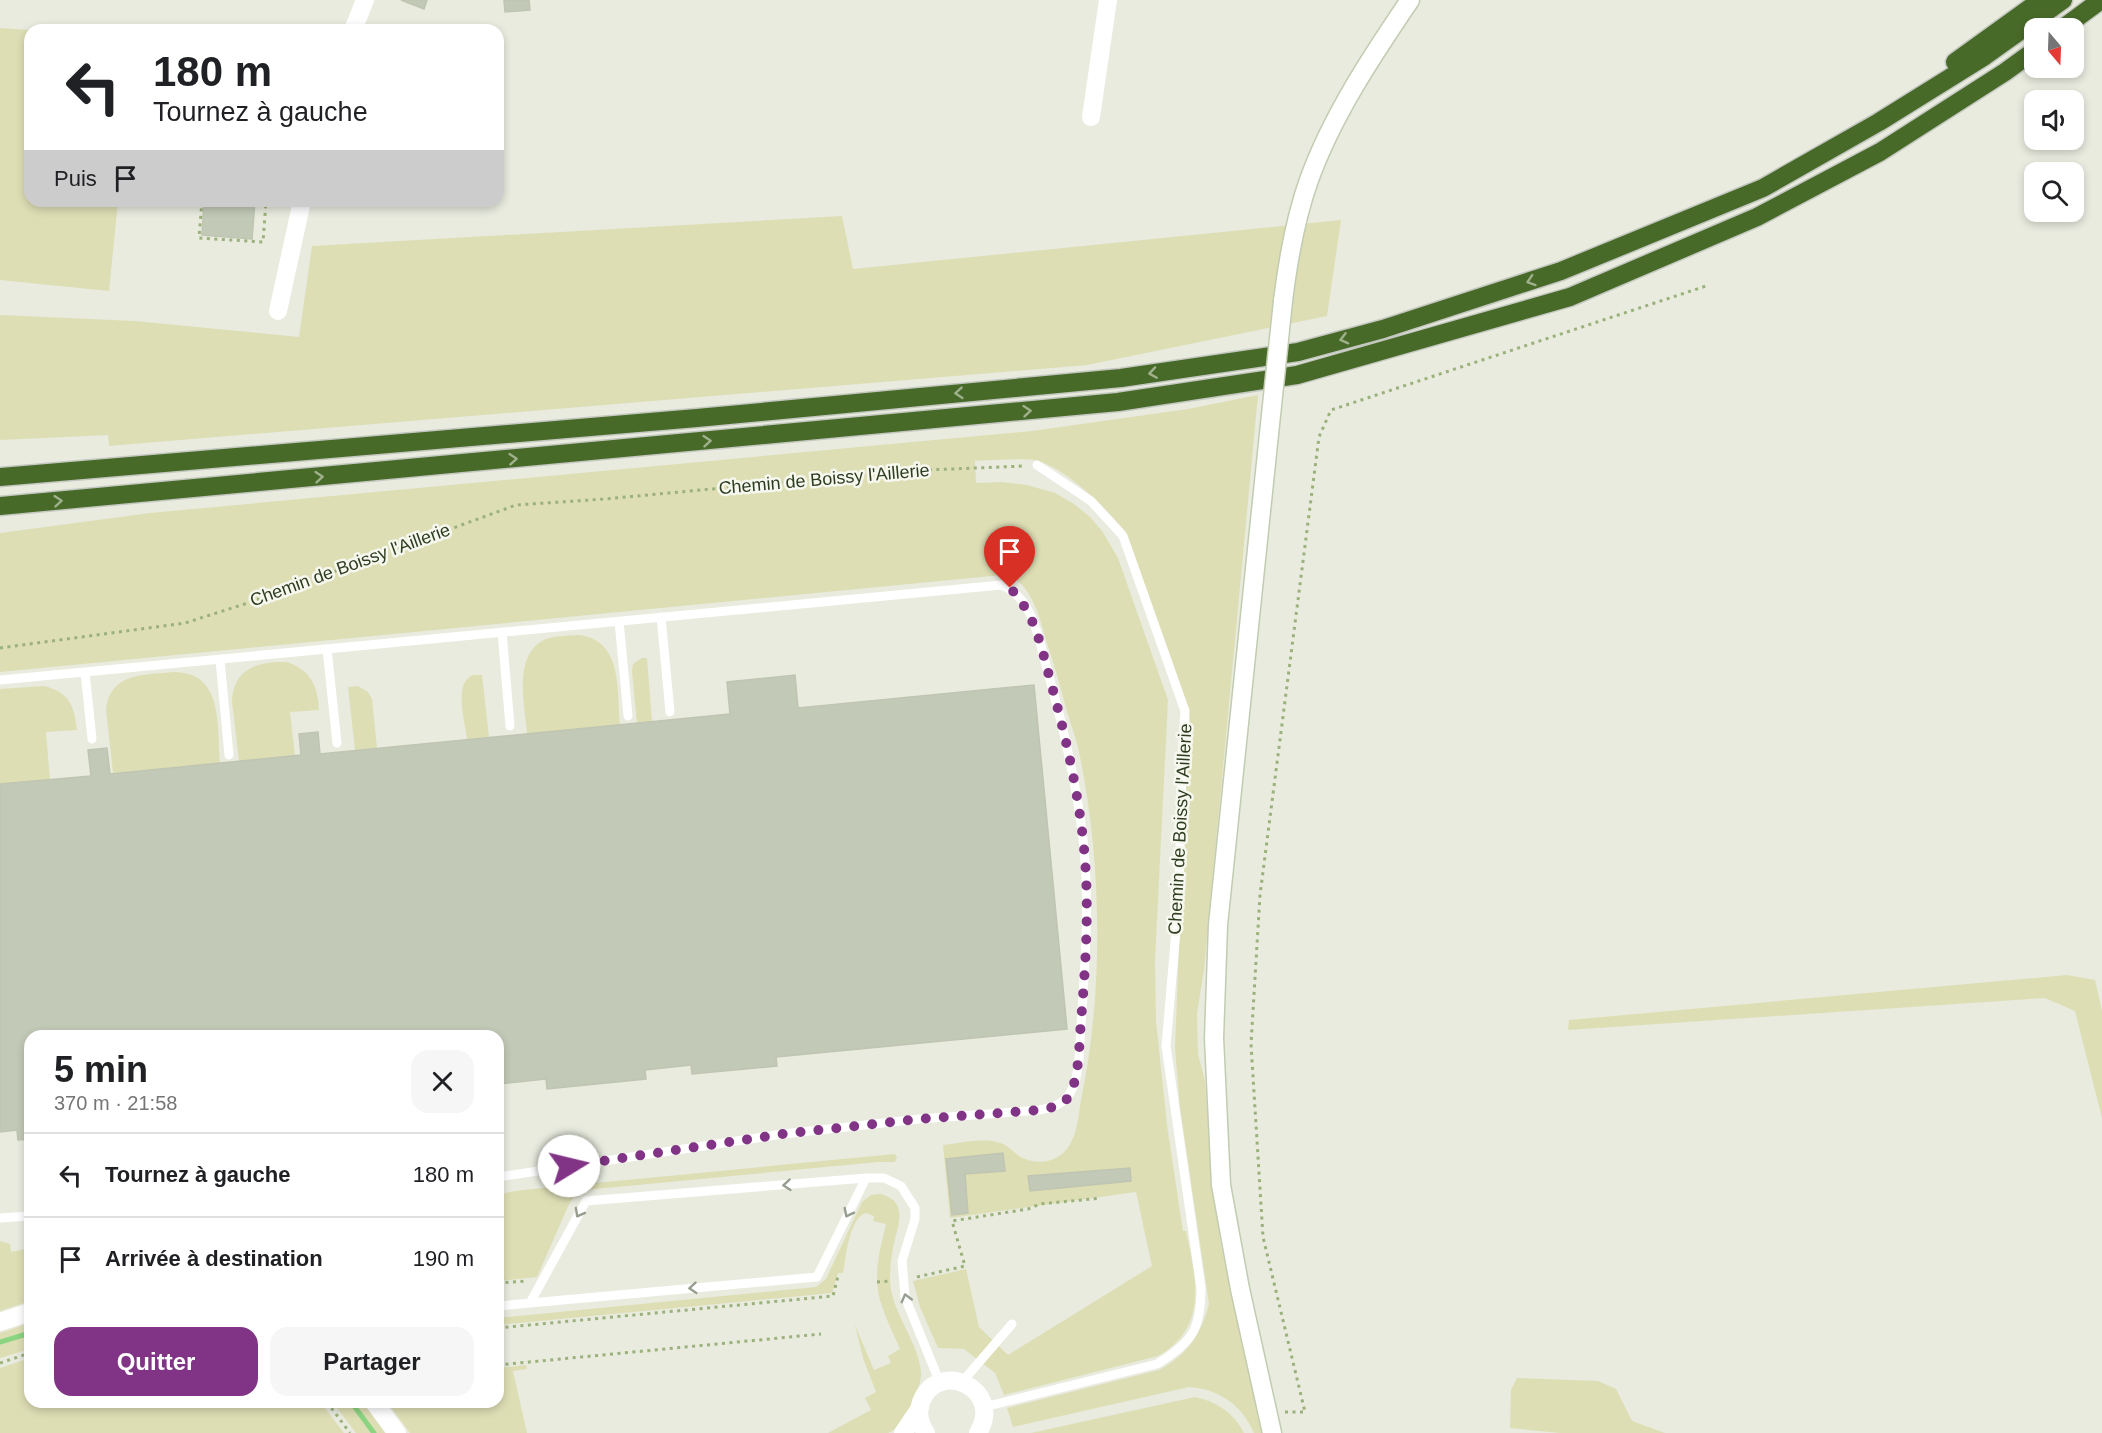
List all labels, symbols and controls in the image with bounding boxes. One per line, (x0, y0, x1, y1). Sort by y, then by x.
north arrow (2024, 18, 2084, 78)
map controls (2024, 18, 2084, 222)
icon: left (54, 48, 132, 126)
text: 180 m (153, 48, 272, 95)
button: sound (2024, 90, 2084, 150)
text: Tournez à gauche (153, 97, 368, 127)
icon: arrive (109, 162, 142, 195)
button: search (2024, 162, 2084, 222)
text: Puis (54, 166, 97, 191)
one-way arrow (1526, 274, 1537, 286)
one-way arrow (1340, 332, 1350, 344)
one-way arrow (1148, 367, 1157, 379)
one-way arrow (954, 386, 963, 399)
one-way arrow (1022, 405, 1032, 418)
one-way arrow (703, 435, 712, 448)
one-way arrow (509, 453, 518, 466)
street label: Chemin de Boissy l'Aillerie (718, 460, 930, 498)
one-way arrow (315, 471, 324, 484)
one-way arrow (54, 495, 63, 508)
street label: Chemin de Boissy l'Aillerie (247, 519, 453, 611)
pin (984, 526, 1035, 588)
icon: arrive (993, 535, 1026, 568)
street label: Chemin de Boissy l'Aillerie (1164, 723, 1196, 935)
text: 5 min (54, 1049, 148, 1090)
button: close (411, 1050, 474, 1113)
text: 370 m · 21:58 (54, 1092, 177, 1114)
position arrow (537, 1134, 601, 1198)
icon: left (54, 1159, 87, 1192)
text: Tournez à gauche (105, 1162, 290, 1187)
text: 180 m (413, 1162, 474, 1187)
one-way arrow (782, 1178, 791, 1191)
one-way arrow (575, 1207, 586, 1218)
one-way arrow (844, 1207, 856, 1218)
icon: arrive (54, 1243, 87, 1276)
text: Arrivée à destination (105, 1246, 323, 1271)
text: 190 m (413, 1246, 474, 1271)
one-way arrow (689, 1281, 698, 1294)
one-way arrow (901, 1293, 913, 1304)
button: Quitter (54, 1327, 258, 1396)
button: Partager (270, 1327, 474, 1396)

